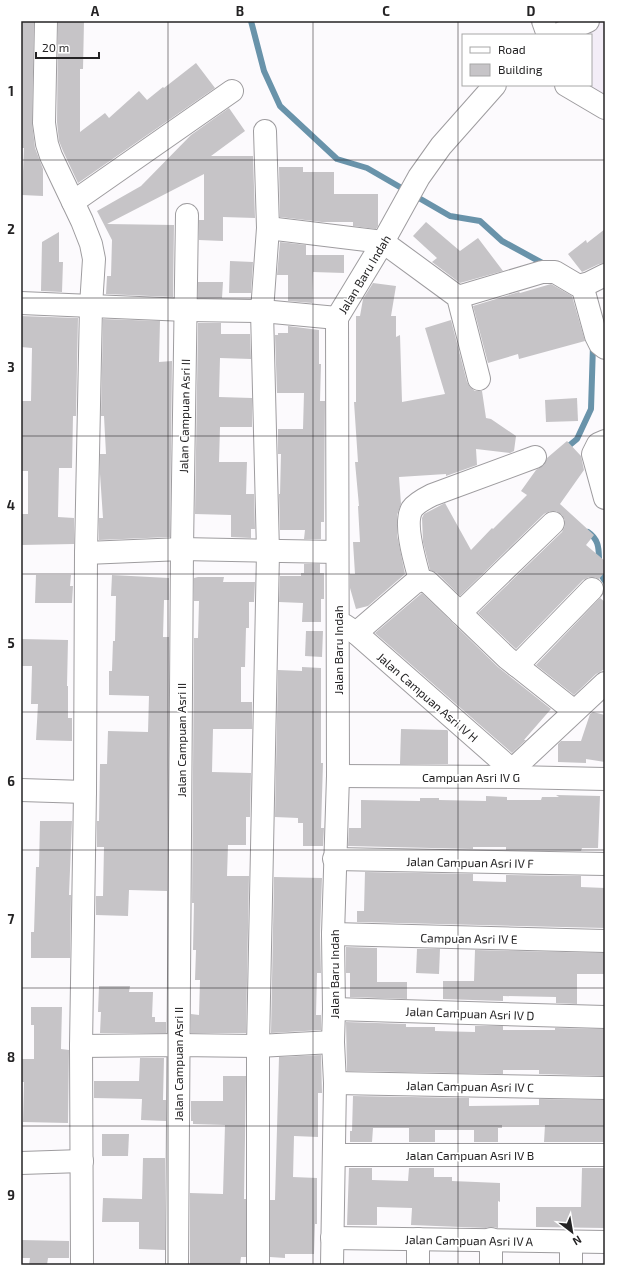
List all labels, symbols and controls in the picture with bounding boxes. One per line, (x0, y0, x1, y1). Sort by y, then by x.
text: A (91, 3, 100, 19)
text: B (236, 3, 244, 19)
text: C (382, 3, 390, 19)
text: D (527, 3, 536, 19)
scale bar (36, 34, 99, 60)
legend (462, 34, 592, 86)
text: 20 m (42, 40, 69, 54)
text: Road (498, 42, 526, 56)
text: Building (498, 62, 543, 76)
text: 1 (8, 83, 14, 99)
text: 2 (7, 221, 15, 237)
street label: Jalan Baru Indah (335, 232, 393, 316)
text: 3 (7, 359, 15, 375)
street label: Jalan Campuan Asri II (176, 359, 192, 473)
text: 4 (7, 497, 15, 513)
street label: Jalan Baru Indah (331, 605, 345, 695)
text: 5 (7, 635, 15, 651)
street label: Jalan Campuan Asri IV H (375, 649, 481, 745)
street label: Jalan Campuan Asri II (174, 683, 188, 797)
street label: Campuan Asri IV G (422, 770, 520, 784)
text: 6 (7, 773, 15, 789)
street label: Jalan Campuan Asri IV F (406, 854, 534, 870)
text: 7 (8, 911, 15, 927)
street label: Jalan Baru Indah (327, 929, 341, 1019)
street label: Campuan Asri IV E (420, 930, 518, 946)
street label: Jalan Campuan Asri IV D (405, 1004, 535, 1022)
street label: Jalan Campuan Asri II (171, 1007, 185, 1121)
text: 8 (7, 1049, 15, 1065)
street label: Jalan Campuan Asri IV C (406, 1078, 534, 1094)
street label: Jalan Campuan Asri IV B (406, 1148, 534, 1162)
text: 9 (7, 1187, 15, 1203)
north arrow (552, 1212, 592, 1252)
street label: Jalan Campuan Asri IV A (405, 1232, 534, 1248)
text: N (571, 1233, 584, 1249)

